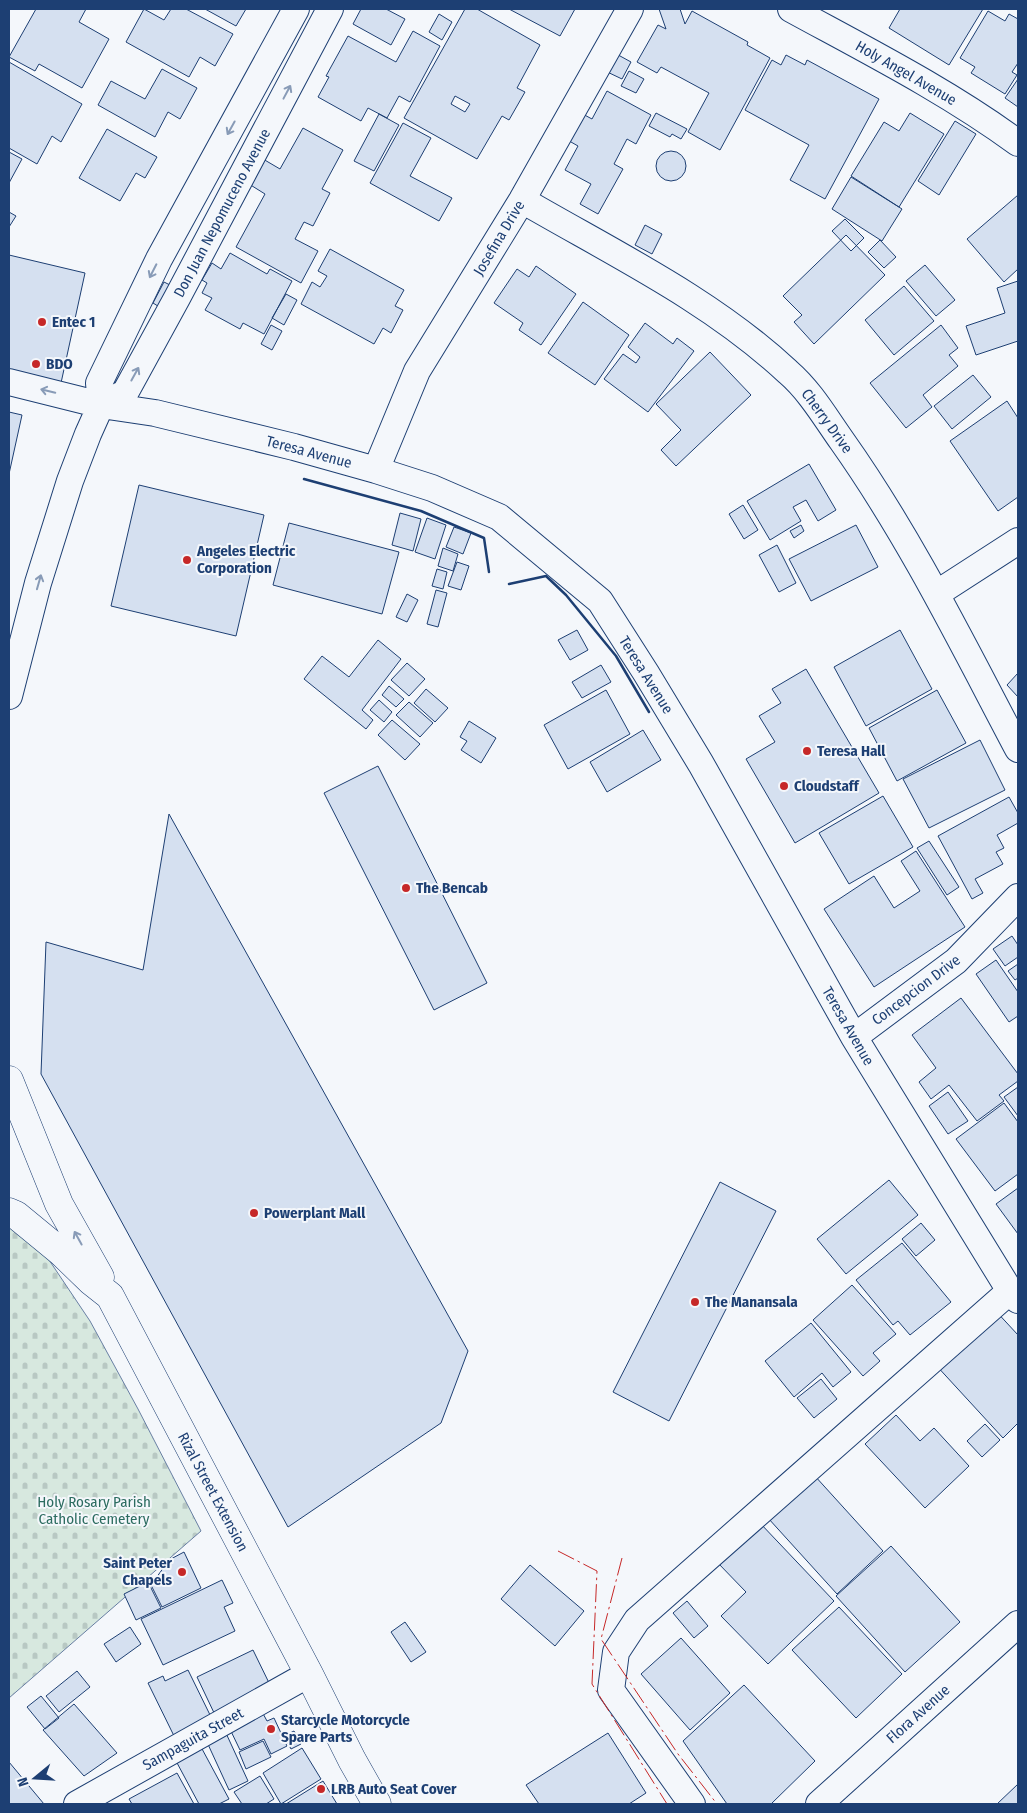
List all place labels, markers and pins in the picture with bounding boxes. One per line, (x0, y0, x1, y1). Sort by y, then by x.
place label: Entec 1 (52, 313, 95, 331)
marker: Entec 1 (36, 316, 48, 328)
place label: BDO (46, 355, 73, 373)
marker: BDO (30, 358, 42, 370)
place label: Angeles Electric Corporation (196, 542, 296, 577)
marker: Angeles Electric Corporation (181, 554, 193, 566)
place label: Teresa Hall (817, 742, 886, 760)
marker: Teresa Hall (801, 745, 813, 757)
place label: Cloudstaff (794, 777, 860, 795)
marker: Cloudstaff (778, 780, 790, 792)
place label: The Bencab (416, 879, 488, 897)
marker: The Bencab (400, 882, 412, 894)
place label: Powerplant Mall (264, 1204, 366, 1222)
marker: Powerplant Mall (248, 1207, 260, 1219)
place label: The Manansala (705, 1293, 798, 1311)
marker: The Manansala (689, 1296, 701, 1308)
place label: Saint Peter Chapels (103, 1554, 173, 1589)
marker: Saint Peter Chapels (176, 1566, 188, 1578)
place label: Starcycle Motorcycle Spare Parts (281, 1711, 410, 1746)
marker: Starcycle Motorcycle Spare Parts (265, 1723, 277, 1735)
place label: LRB Auto Seat Cover (331, 1780, 457, 1798)
marker: LRB Auto Seat Cover (315, 1783, 327, 1795)

